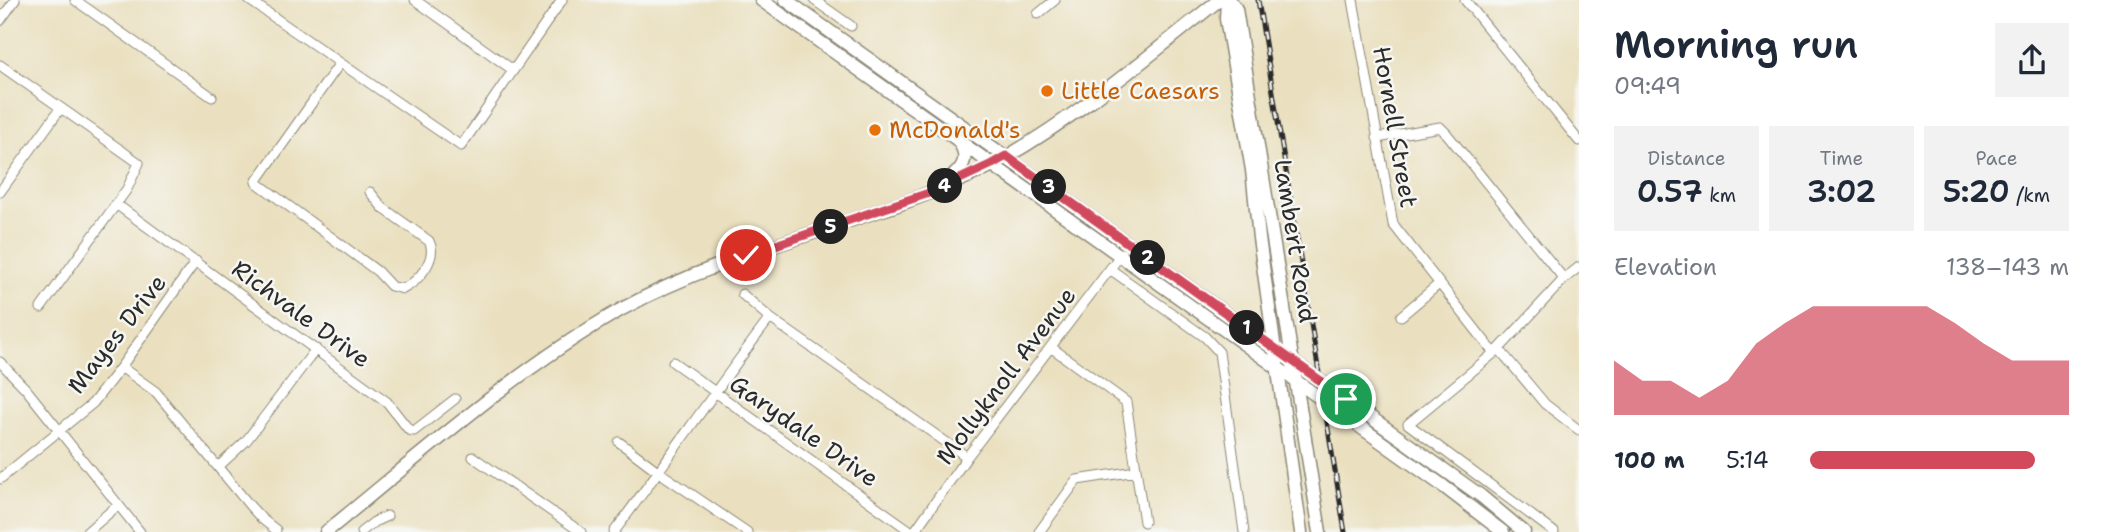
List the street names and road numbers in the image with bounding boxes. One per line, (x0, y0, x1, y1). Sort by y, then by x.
street label: Hornell Street (1365, 44, 1425, 210)
street label: Lambert Road (1266, 157, 1324, 325)
street label: Richvale Drive (225, 253, 377, 375)
street label: Mayes Drive (60, 268, 174, 400)
street label: Mollyknoll Avenue (929, 281, 1083, 471)
street label: Garydale Drive (723, 368, 885, 494)

